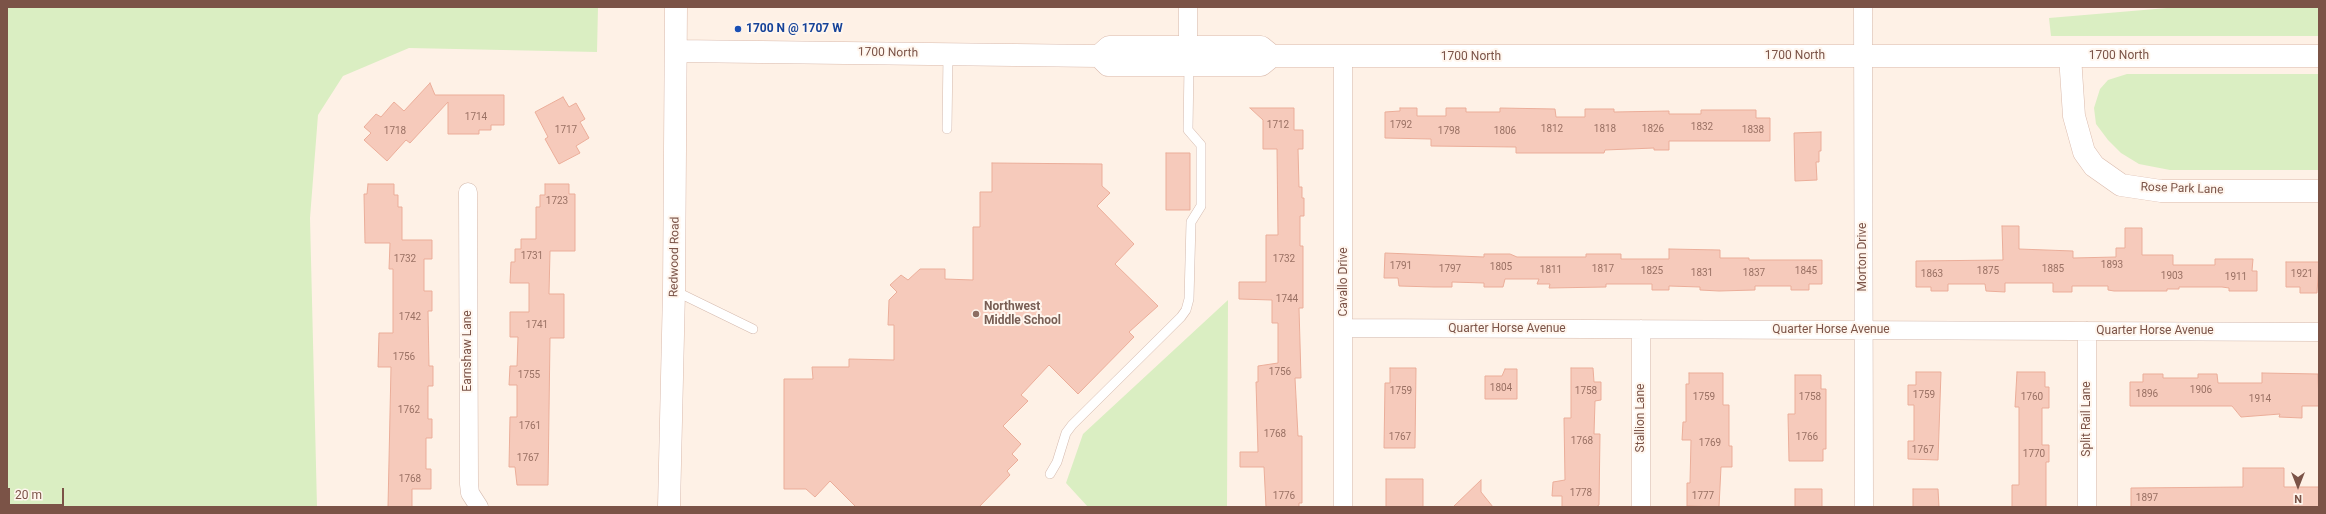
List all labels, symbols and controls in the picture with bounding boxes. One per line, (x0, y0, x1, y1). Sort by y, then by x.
place label: 1700 N @ 1707 W (746, 22, 843, 36)
marker: 1700 N @ 1707 W (733, 24, 743, 34)
street label: 1700 North (858, 45, 918, 61)
street label: 1700 North (1765, 49, 1825, 63)
street label: 1700 North (2089, 49, 2149, 63)
street label: 1700 North (1441, 50, 1501, 64)
house number: 1714 (465, 111, 487, 123)
house number: 1712 (1267, 119, 1289, 131)
house number: 1792 (1390, 119, 1412, 131)
house number: 1832 (1691, 121, 1713, 133)
house number: 1812 (1541, 123, 1563, 135)
house number: 1818 (1594, 123, 1616, 135)
house number: 1826 (1642, 123, 1664, 135)
house number: 1717 (555, 124, 577, 136)
house number: 1838 (1742, 124, 1764, 136)
house number: 1718 (384, 125, 406, 137)
house number: 1798 (1438, 125, 1460, 137)
house number: 1806 (1494, 125, 1516, 137)
street label: Rose Park Lane (2140, 180, 2224, 198)
house number: 1723 (546, 195, 568, 207)
street label: Redwood Road (667, 217, 683, 297)
street label: Morton Drive (1856, 223, 1870, 291)
street label: Cavallo Drive (1337, 247, 1351, 317)
house number: 1731 (521, 250, 543, 262)
house number: 1732 (394, 253, 416, 265)
house number: 1732 (1273, 253, 1295, 265)
house number: 1893 (2101, 259, 2123, 271)
house number: 1791 (1390, 260, 1412, 272)
house number: 1805 (1490, 261, 1512, 273)
house number: 1797 (1439, 263, 1461, 275)
house number: 1817 (1592, 263, 1614, 275)
house number: 1885 (2042, 263, 2064, 275)
house number: 1811 (1540, 264, 1562, 276)
house number: 1825 (1641, 265, 1663, 277)
house number: 1845 (1795, 265, 1817, 277)
house number: 1875 (1977, 265, 1999, 277)
house number: 1831 (1691, 267, 1713, 279)
house number: 1837 (1743, 267, 1765, 279)
house number: 1863 (1921, 268, 1943, 280)
house number: 1921 (2291, 268, 2313, 280)
house number: 1903 (2161, 270, 2183, 282)
house number: 1911 (2225, 271, 2247, 283)
house number: 1744 (1276, 293, 1298, 305)
place label: Northwest Middle School (984, 300, 1061, 328)
marker: Northwest Middle School (971, 309, 981, 319)
street label: Earnshaw Lane (461, 310, 475, 392)
house number: 1742 (399, 311, 421, 323)
house number: 1741 (526, 319, 548, 331)
street label: Quarter Horse Avenue (1448, 322, 1566, 336)
street label: Quarter Horse Avenue (1772, 323, 1890, 337)
street label: Quarter Horse Avenue (2096, 324, 2214, 338)
house number: 1756 (393, 351, 415, 363)
house number: 1756 (1269, 366, 1291, 378)
house number: 1755 (518, 369, 540, 381)
street label: Split Rail Lane (2080, 381, 2094, 457)
house number: 1804 (1490, 382, 1512, 394)
street label: Stallion Lane (1634, 384, 1648, 452)
house number: 1906 (2190, 384, 2212, 396)
house number: 1759 (1390, 385, 1412, 397)
house number: 1758 (1575, 385, 1597, 397)
house number: 1896 (2136, 388, 2158, 400)
house number: 1759 (1913, 389, 1935, 401)
house number: 1759 (1693, 391, 1715, 403)
house number: 1758 (1799, 391, 1821, 403)
house number: 1760 (2021, 391, 2043, 403)
house number: 1914 (2249, 393, 2271, 405)
house number: 1762 (398, 404, 420, 416)
house number: 1761 (519, 420, 541, 432)
house number: 1768 (1264, 428, 1286, 440)
house number: 1767 (1389, 431, 1411, 443)
house number: 1766 (1796, 431, 1818, 443)
house number: 1768 (1571, 435, 1593, 447)
house number: 1769 (1699, 437, 1721, 449)
house number: 1767 (1912, 444, 1934, 456)
house number: 1770 (2023, 448, 2045, 460)
house number: 1767 (517, 452, 539, 464)
north arrow (2278, 466, 2318, 506)
house number: 1768 (399, 473, 421, 485)
scale bar (10, 480, 66, 506)
house number: 1778 (1570, 487, 1592, 499)
text: 20 m (15, 488, 42, 502)
house number: 1776 (1273, 490, 1295, 502)
house number: 1777 (1692, 490, 1714, 502)
house number: 1897 (2136, 492, 2158, 504)
text: N (2294, 492, 2302, 505)

